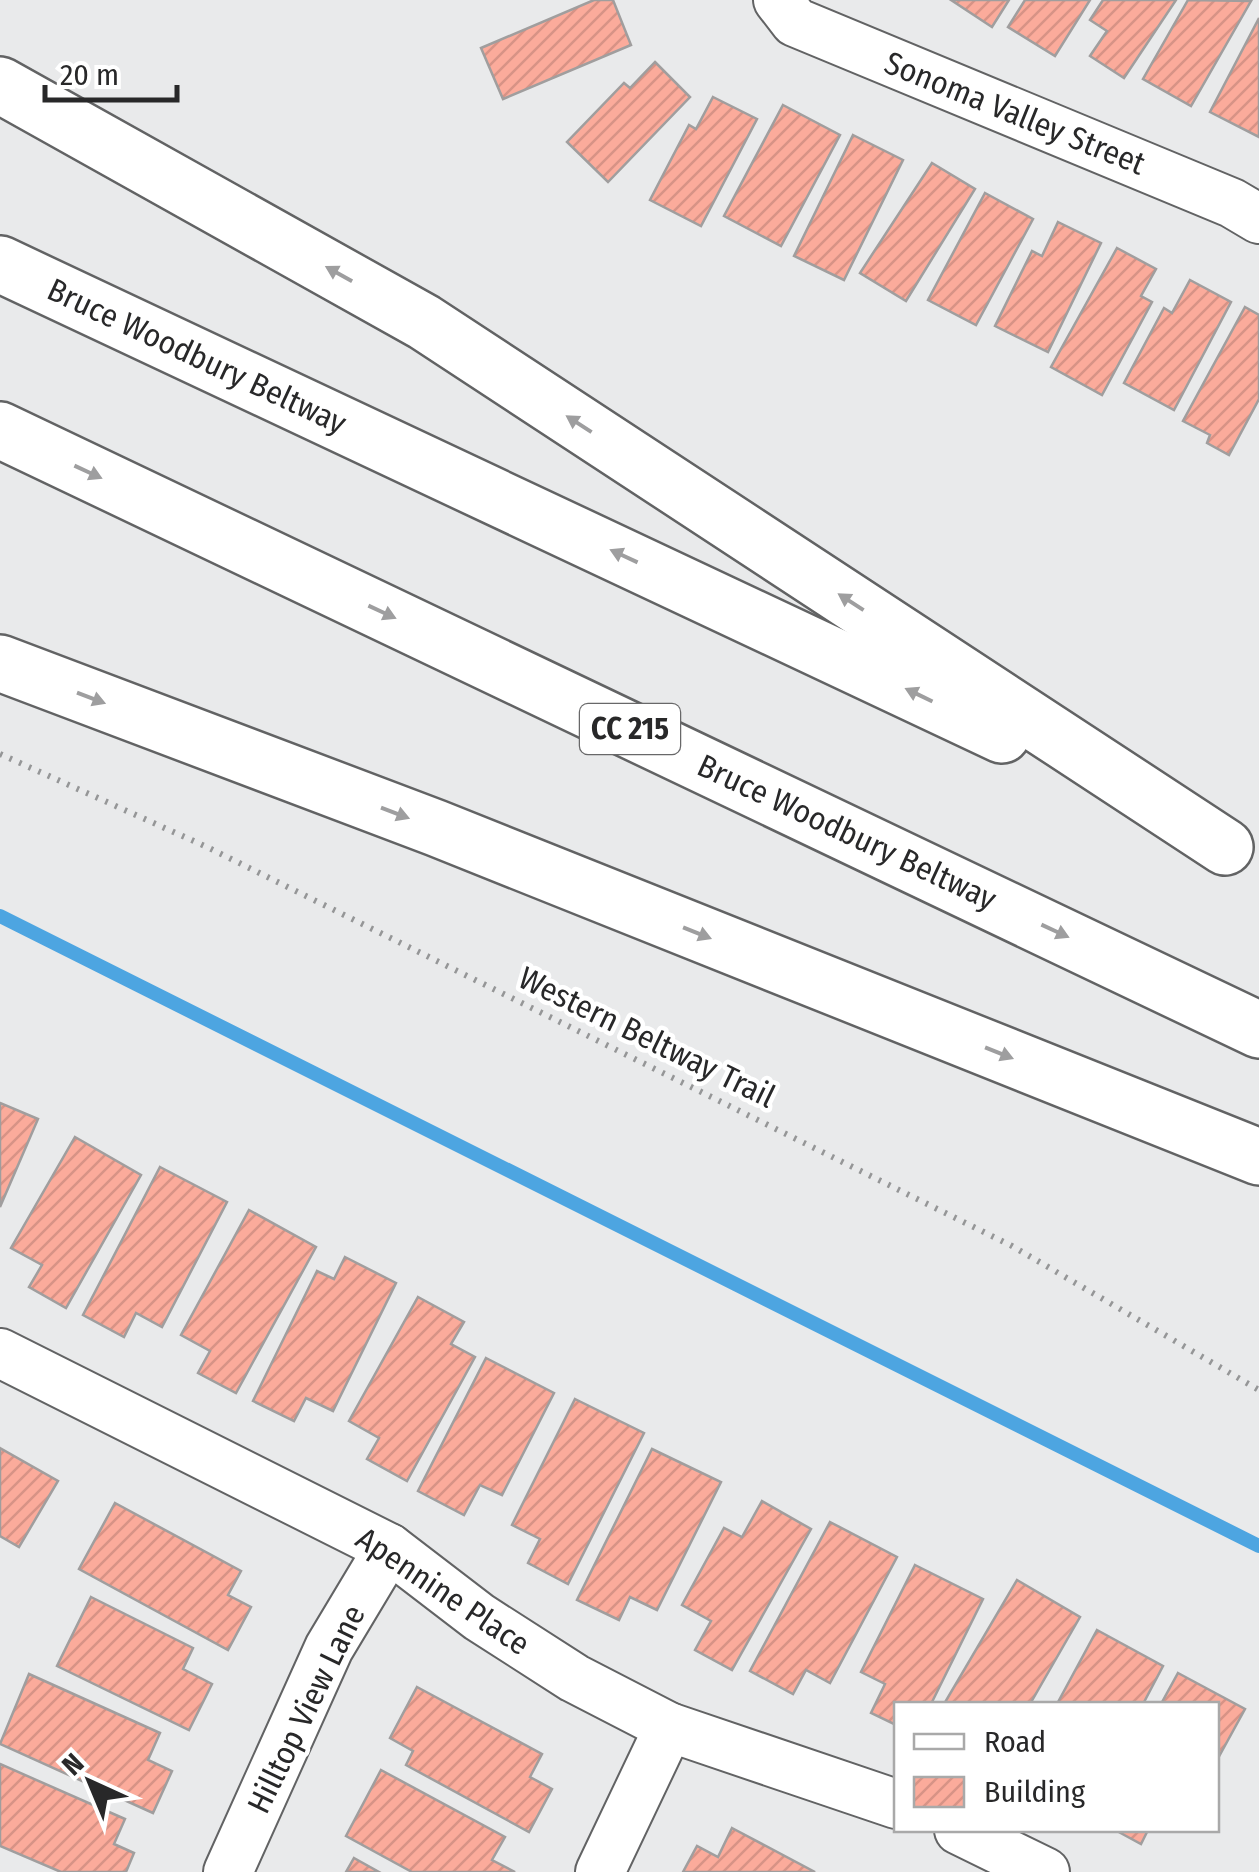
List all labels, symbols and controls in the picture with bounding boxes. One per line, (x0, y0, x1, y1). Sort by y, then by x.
scale bar (45, 40, 178, 102)
street label: Sonoma Valley Street (879, 43, 1151, 183)
text: 20 m (60, 57, 119, 93)
one-way arrow (325, 266, 353, 284)
street label: Bruce Woodbury Beltway (42, 270, 353, 442)
one-way arrow (565, 415, 593, 433)
one-way arrow (74, 464, 103, 481)
one-way arrow (610, 548, 639, 565)
one-way arrow (837, 593, 865, 611)
one-way arrow (368, 603, 397, 620)
one-way arrow (904, 686, 933, 703)
one-way arrow (77, 691, 107, 706)
road number: CC 215 (580, 704, 680, 754)
street label: Bruce Woodbury Beltway (692, 746, 1003, 918)
one-way arrow (381, 805, 411, 821)
one-way arrow (1041, 922, 1070, 939)
one-way arrow (683, 925, 713, 941)
street label: Western Beltway Trail (513, 958, 781, 1116)
one-way arrow (984, 1046, 1014, 1062)
street label: Apennine Place (349, 1519, 537, 1663)
street label: Hilltop View Lane (239, 1599, 373, 1819)
legend (894, 1702, 1219, 1832)
text: Road (984, 1724, 1046, 1760)
north arrow (40, 1732, 140, 1832)
text: N (55, 1747, 90, 1782)
text: Building (984, 1774, 1086, 1810)

